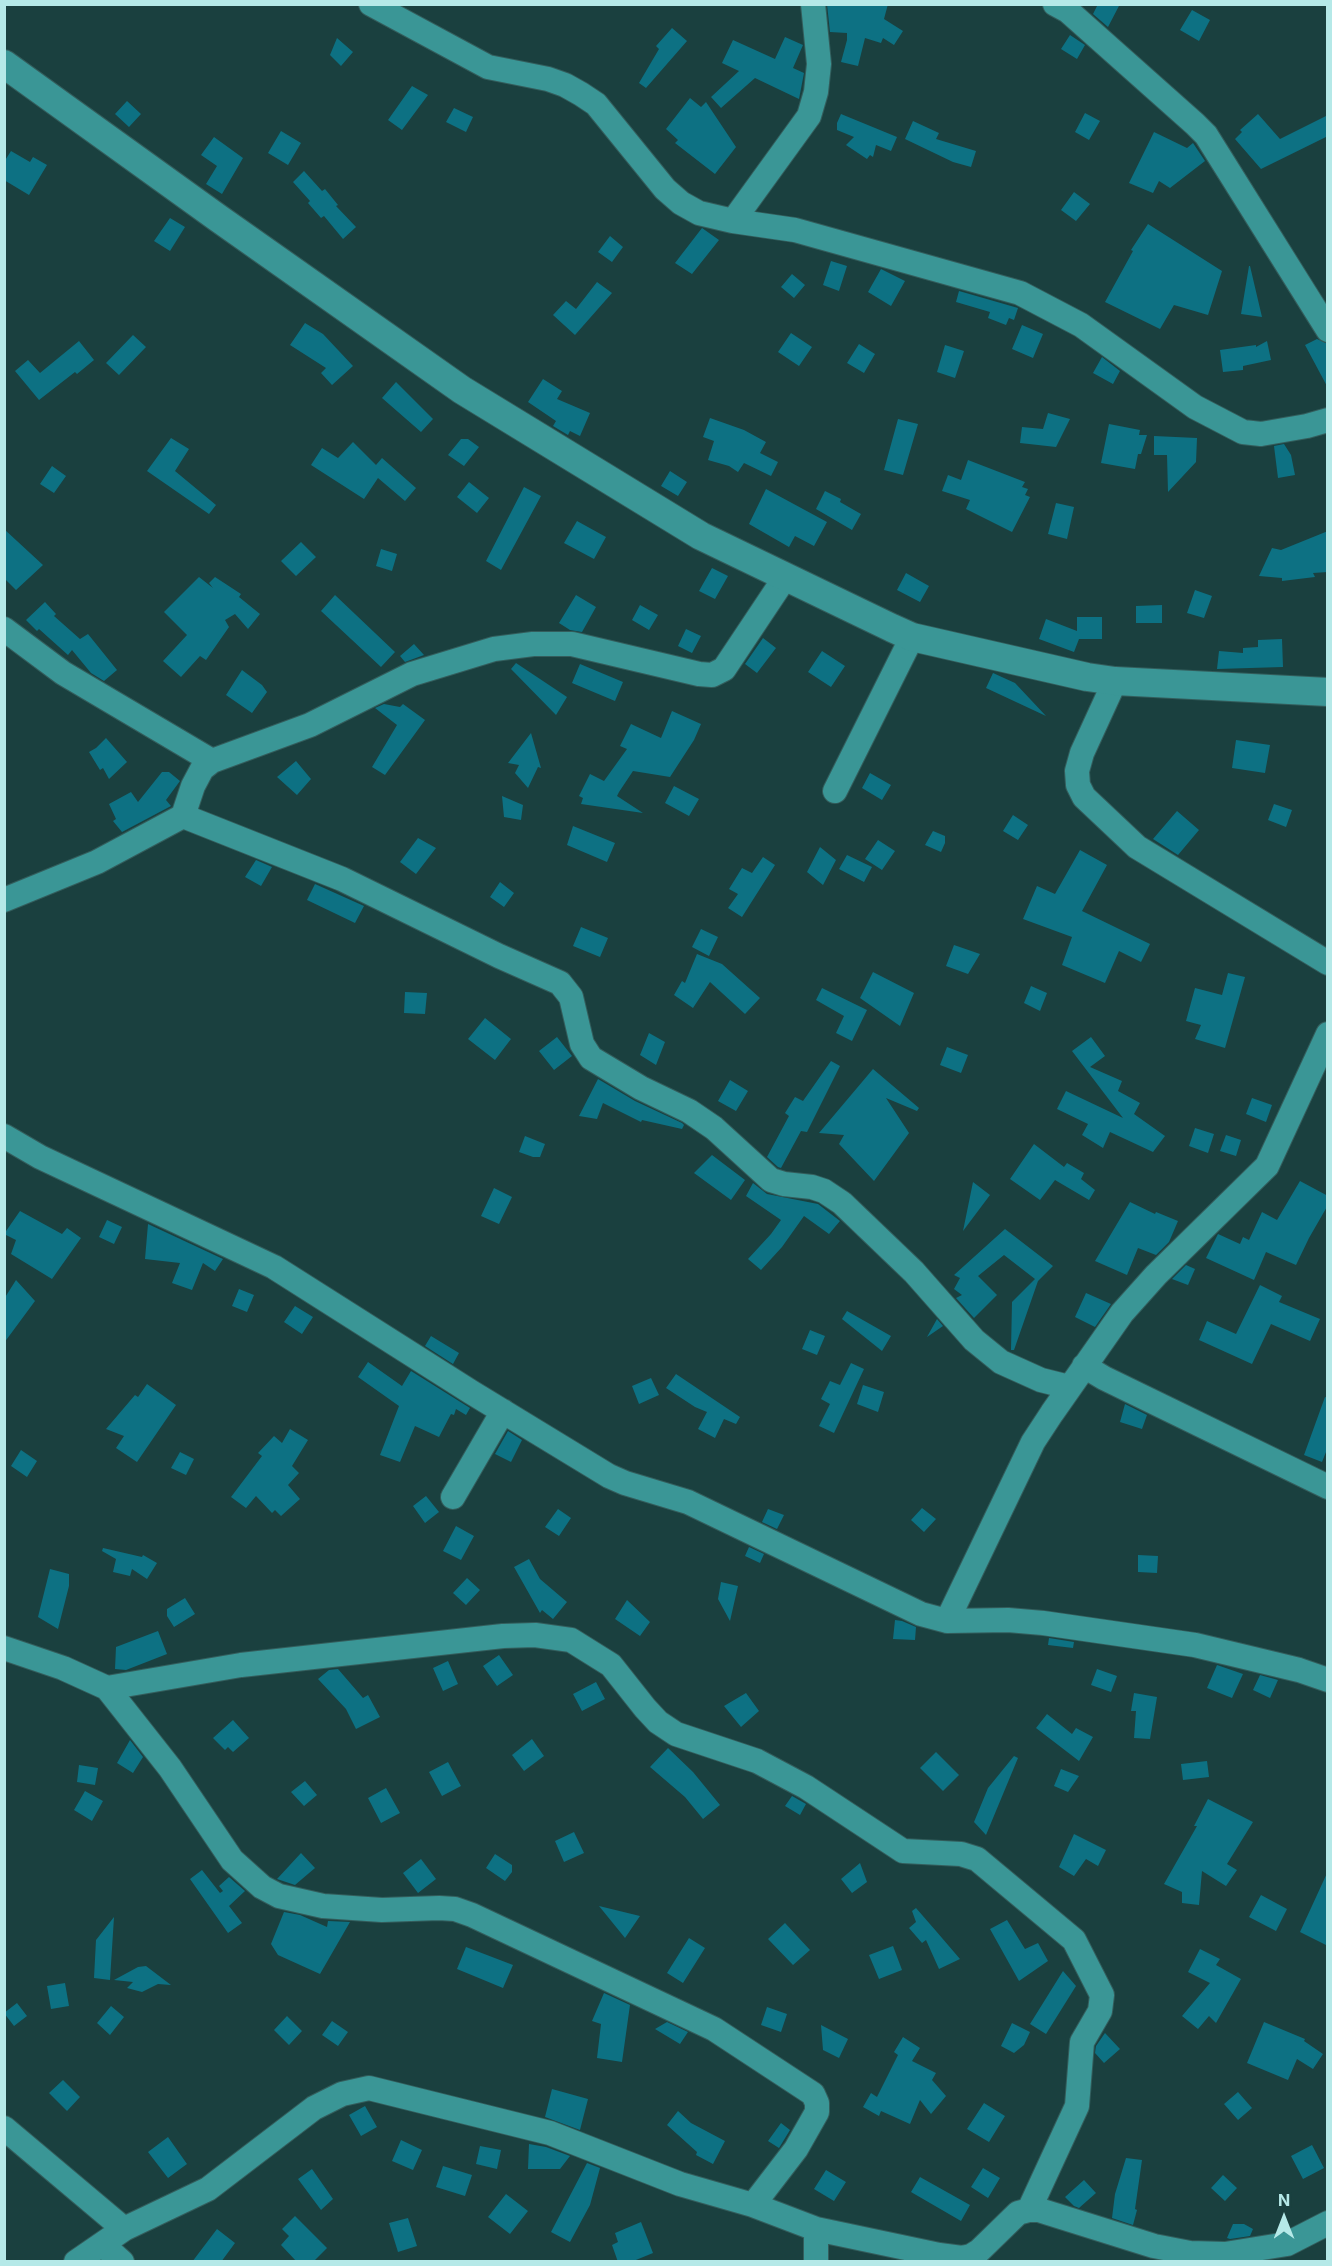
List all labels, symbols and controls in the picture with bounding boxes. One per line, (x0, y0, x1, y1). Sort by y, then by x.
north arrow (1254, 2188, 1314, 2248)
text: N (1278, 2190, 1290, 2210)

